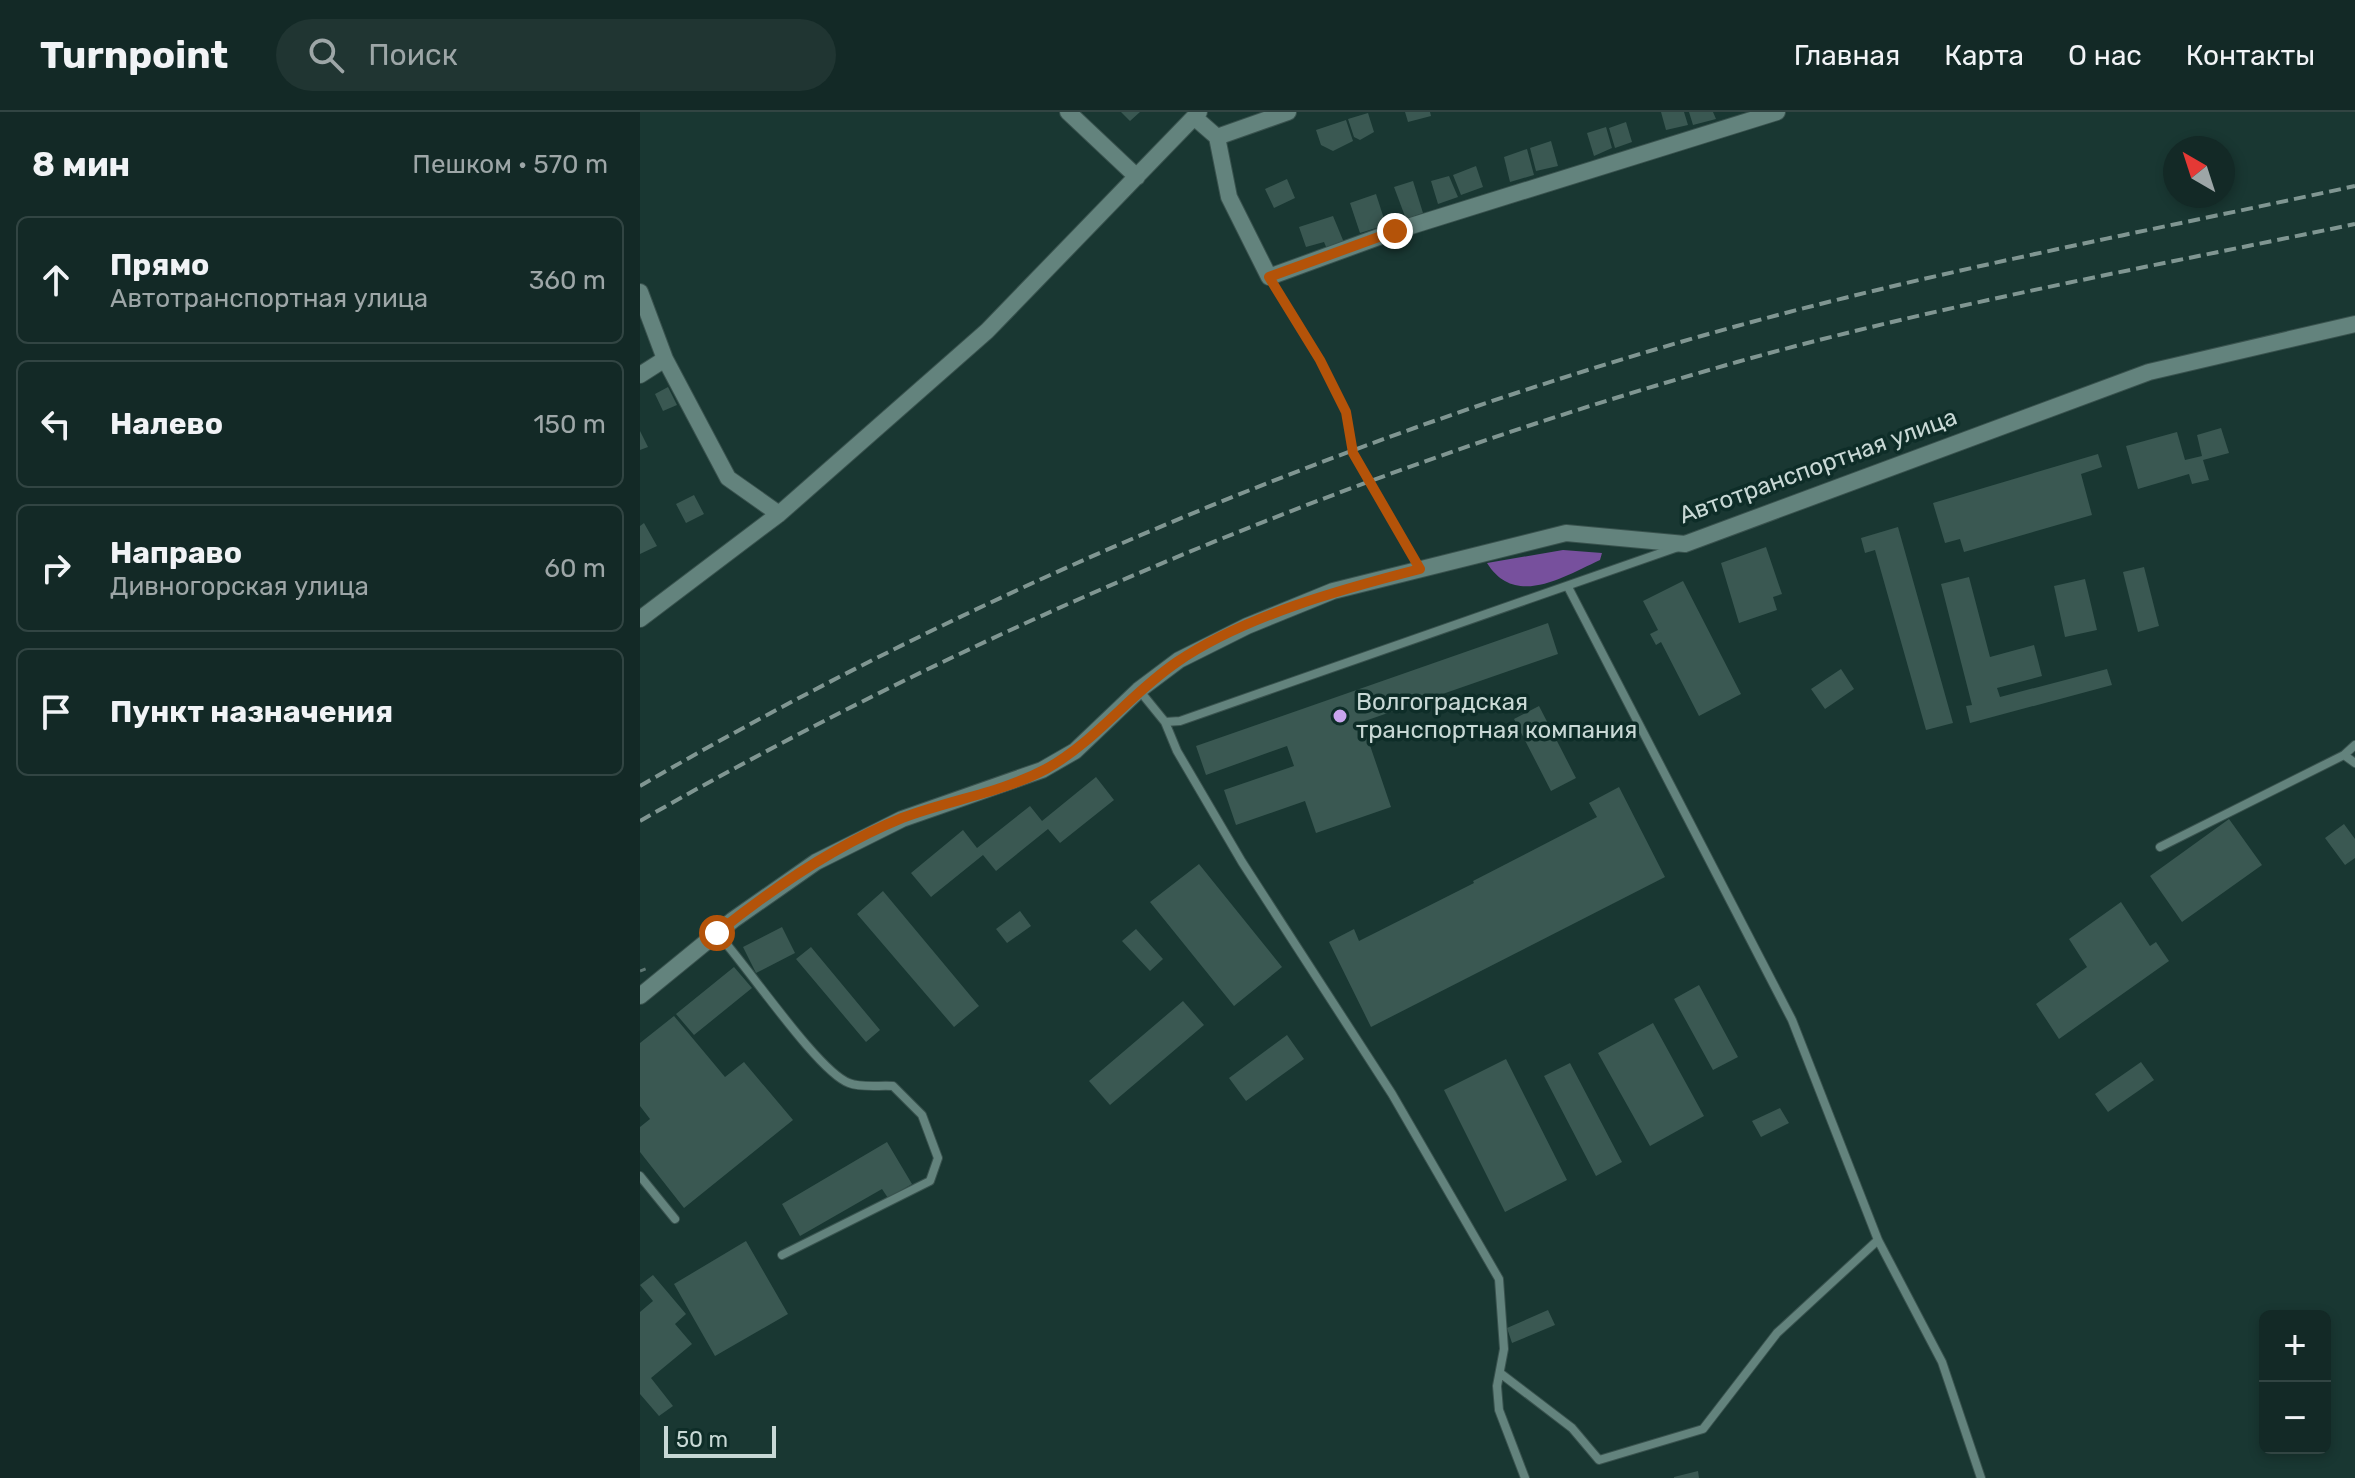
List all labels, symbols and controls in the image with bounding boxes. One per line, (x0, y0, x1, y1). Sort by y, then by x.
search box (276, 19, 836, 91)
text: Turnpoint (40, 32, 228, 78)
icon: search (304, 33, 348, 77)
text: Поиск (368, 37, 458, 73)
text: Главная (1794, 39, 1900, 72)
text: Карта (1944, 39, 2024, 72)
text: О нас (2068, 39, 2142, 72)
text: Контакты (2186, 39, 2315, 72)
north arrow (2163, 136, 2235, 208)
text: 8 мин (32, 144, 130, 185)
text: Пешком · 570 m (412, 149, 608, 180)
route end (1377, 213, 1413, 249)
text: Прямо (110, 247, 209, 283)
icon: ahead (34, 258, 78, 302)
text: 360 m (529, 265, 606, 296)
text: Автотранспортная улица (110, 283, 428, 314)
icon: left (34, 402, 78, 446)
street label: Автотранспортная улица (1675, 403, 1961, 529)
text: Налево (110, 406, 223, 442)
text: 150 m (533, 409, 606, 440)
text: Направо (110, 535, 242, 571)
icon: right (34, 546, 78, 590)
text: 60 m (544, 553, 606, 584)
text: Дивногорская улица (110, 571, 369, 602)
place label: Волгоградская транспортная компания (1356, 688, 1637, 744)
icon: arrive (34, 690, 78, 734)
text: Пункт назначения (110, 694, 393, 730)
marker: Волгоградская транспортная компания (1331, 707, 1349, 725)
route start (699, 915, 735, 951)
map controls (2259, 1310, 2331, 1454)
button: + (2259, 1310, 2331, 1382)
button: − (2259, 1382, 2331, 1454)
scale bar (664, 1422, 776, 1458)
text: 50 m (676, 1426, 728, 1453)

